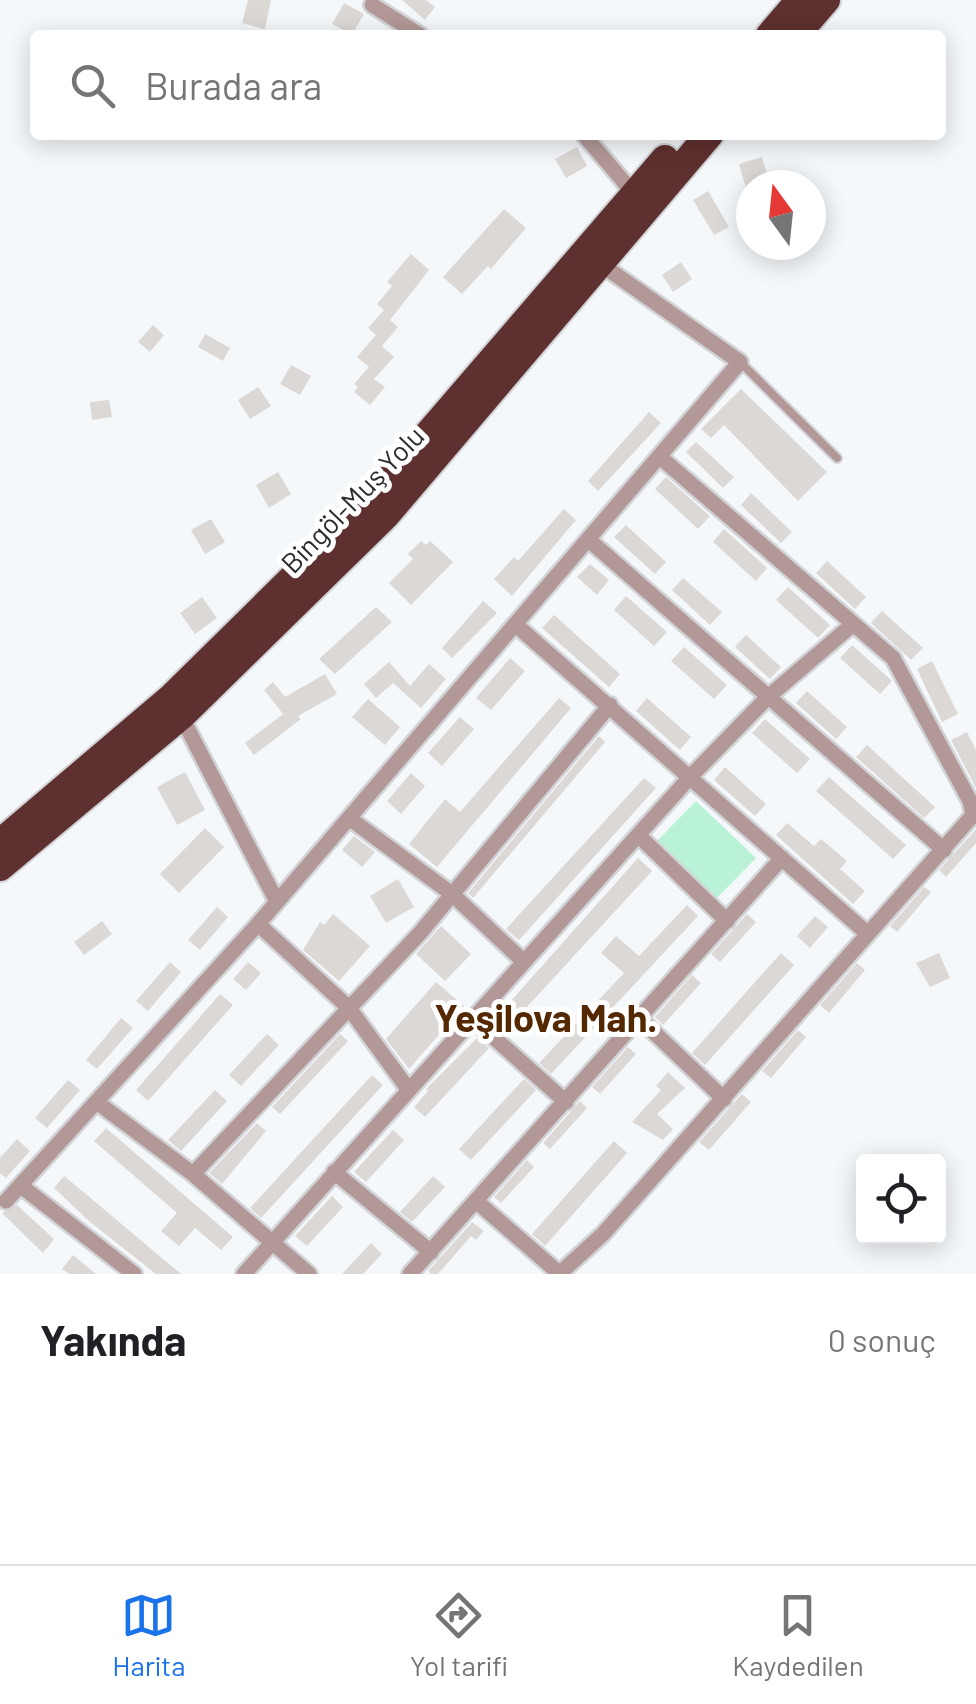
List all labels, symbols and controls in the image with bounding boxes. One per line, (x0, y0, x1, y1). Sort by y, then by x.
search box (30, 30, 946, 140)
icon: search (65, 58, 120, 113)
text: Burada ara (145, 62, 322, 108)
north arrow (736, 170, 826, 260)
street label: Bingöl-Muş Yolu (273, 418, 431, 580)
district label: Yeşilova Mah. (435, 994, 657, 1040)
map controls (856, 1154, 946, 1244)
button: locate (856, 1154, 946, 1244)
text: Yakında (40, 1314, 186, 1364)
text: 0 sonuç (828, 1320, 936, 1358)
tab: Harita (112, 1588, 185, 1682)
tab: Yol tarifi (410, 1588, 508, 1682)
tab: Kaydedilen (732, 1588, 864, 1682)

